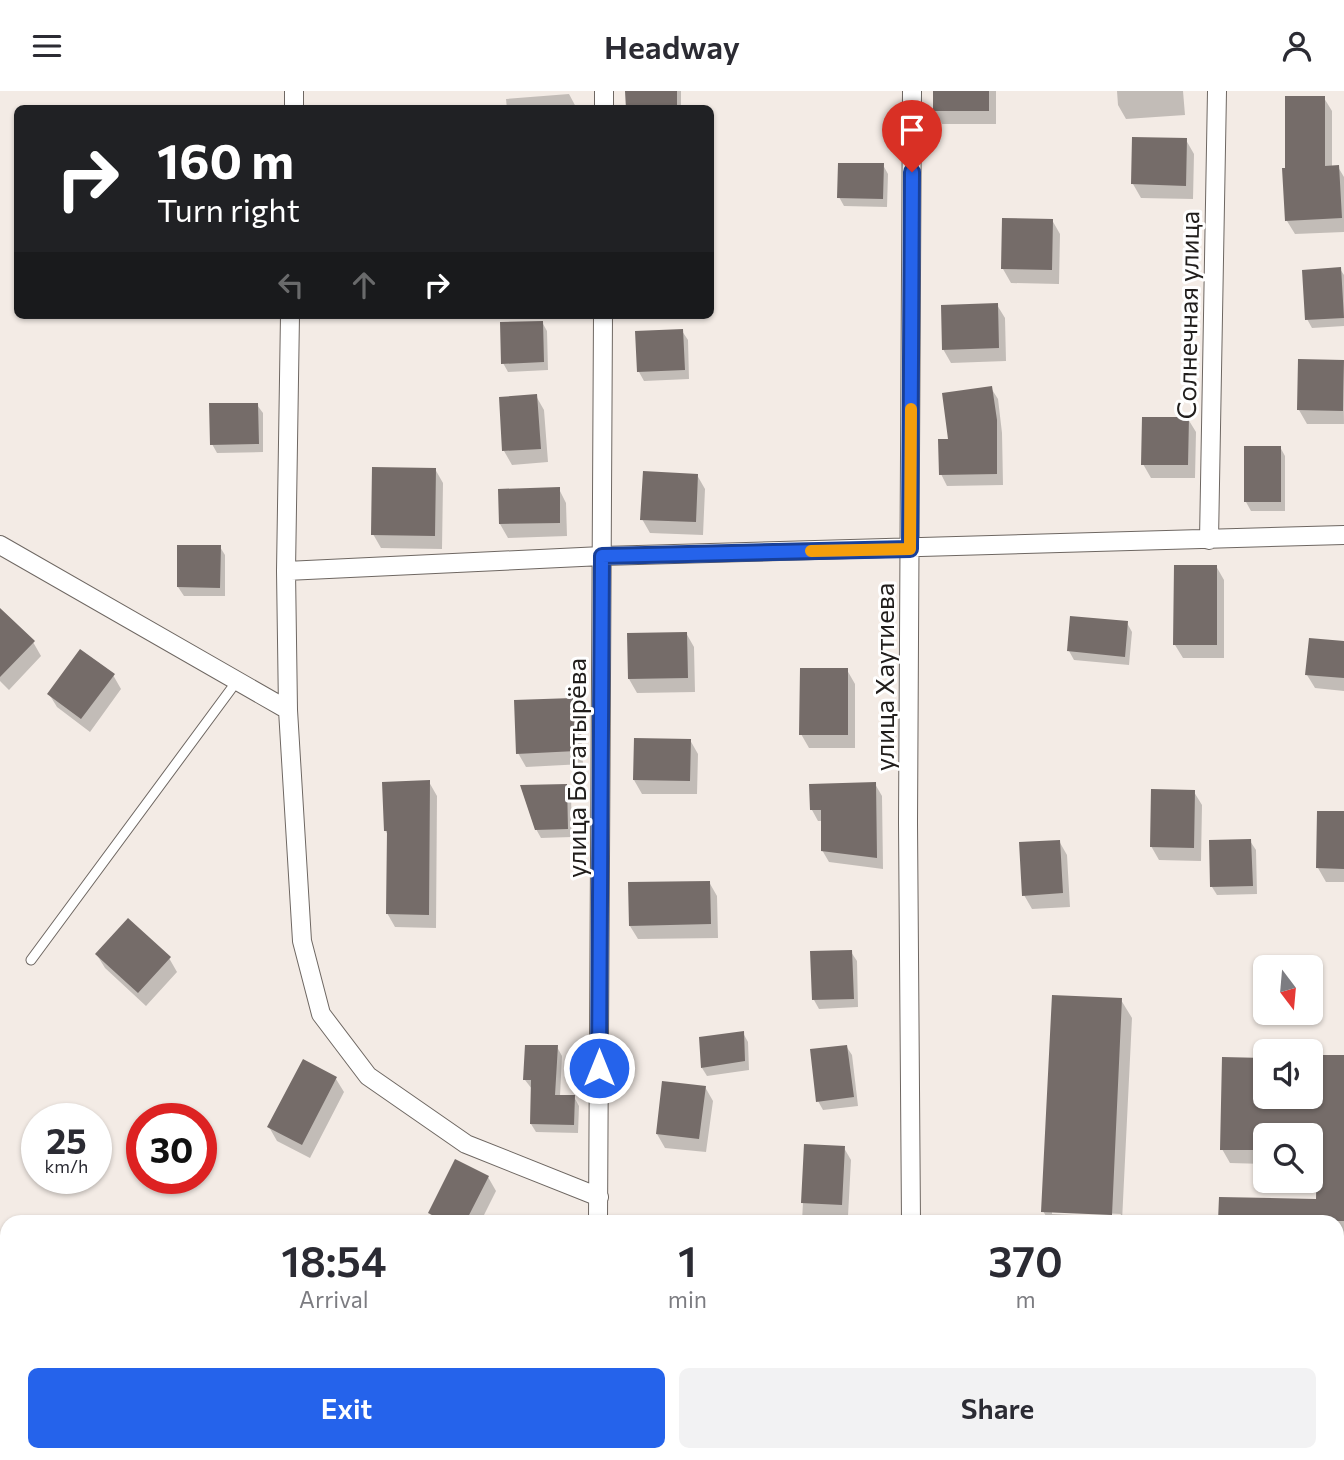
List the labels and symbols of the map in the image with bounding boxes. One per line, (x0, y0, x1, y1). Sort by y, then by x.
pin (882, 100, 942, 172)
street label: Солнечная улица (1170, 210, 1204, 420)
street label: улица Хаутиева (868, 583, 899, 771)
street label: улица Богатырёва (560, 658, 591, 878)
north arrow (1253, 955, 1323, 1025)
position arrow (562, 1031, 636, 1105)
speed limit sign: 30 (126, 1103, 217, 1194)

